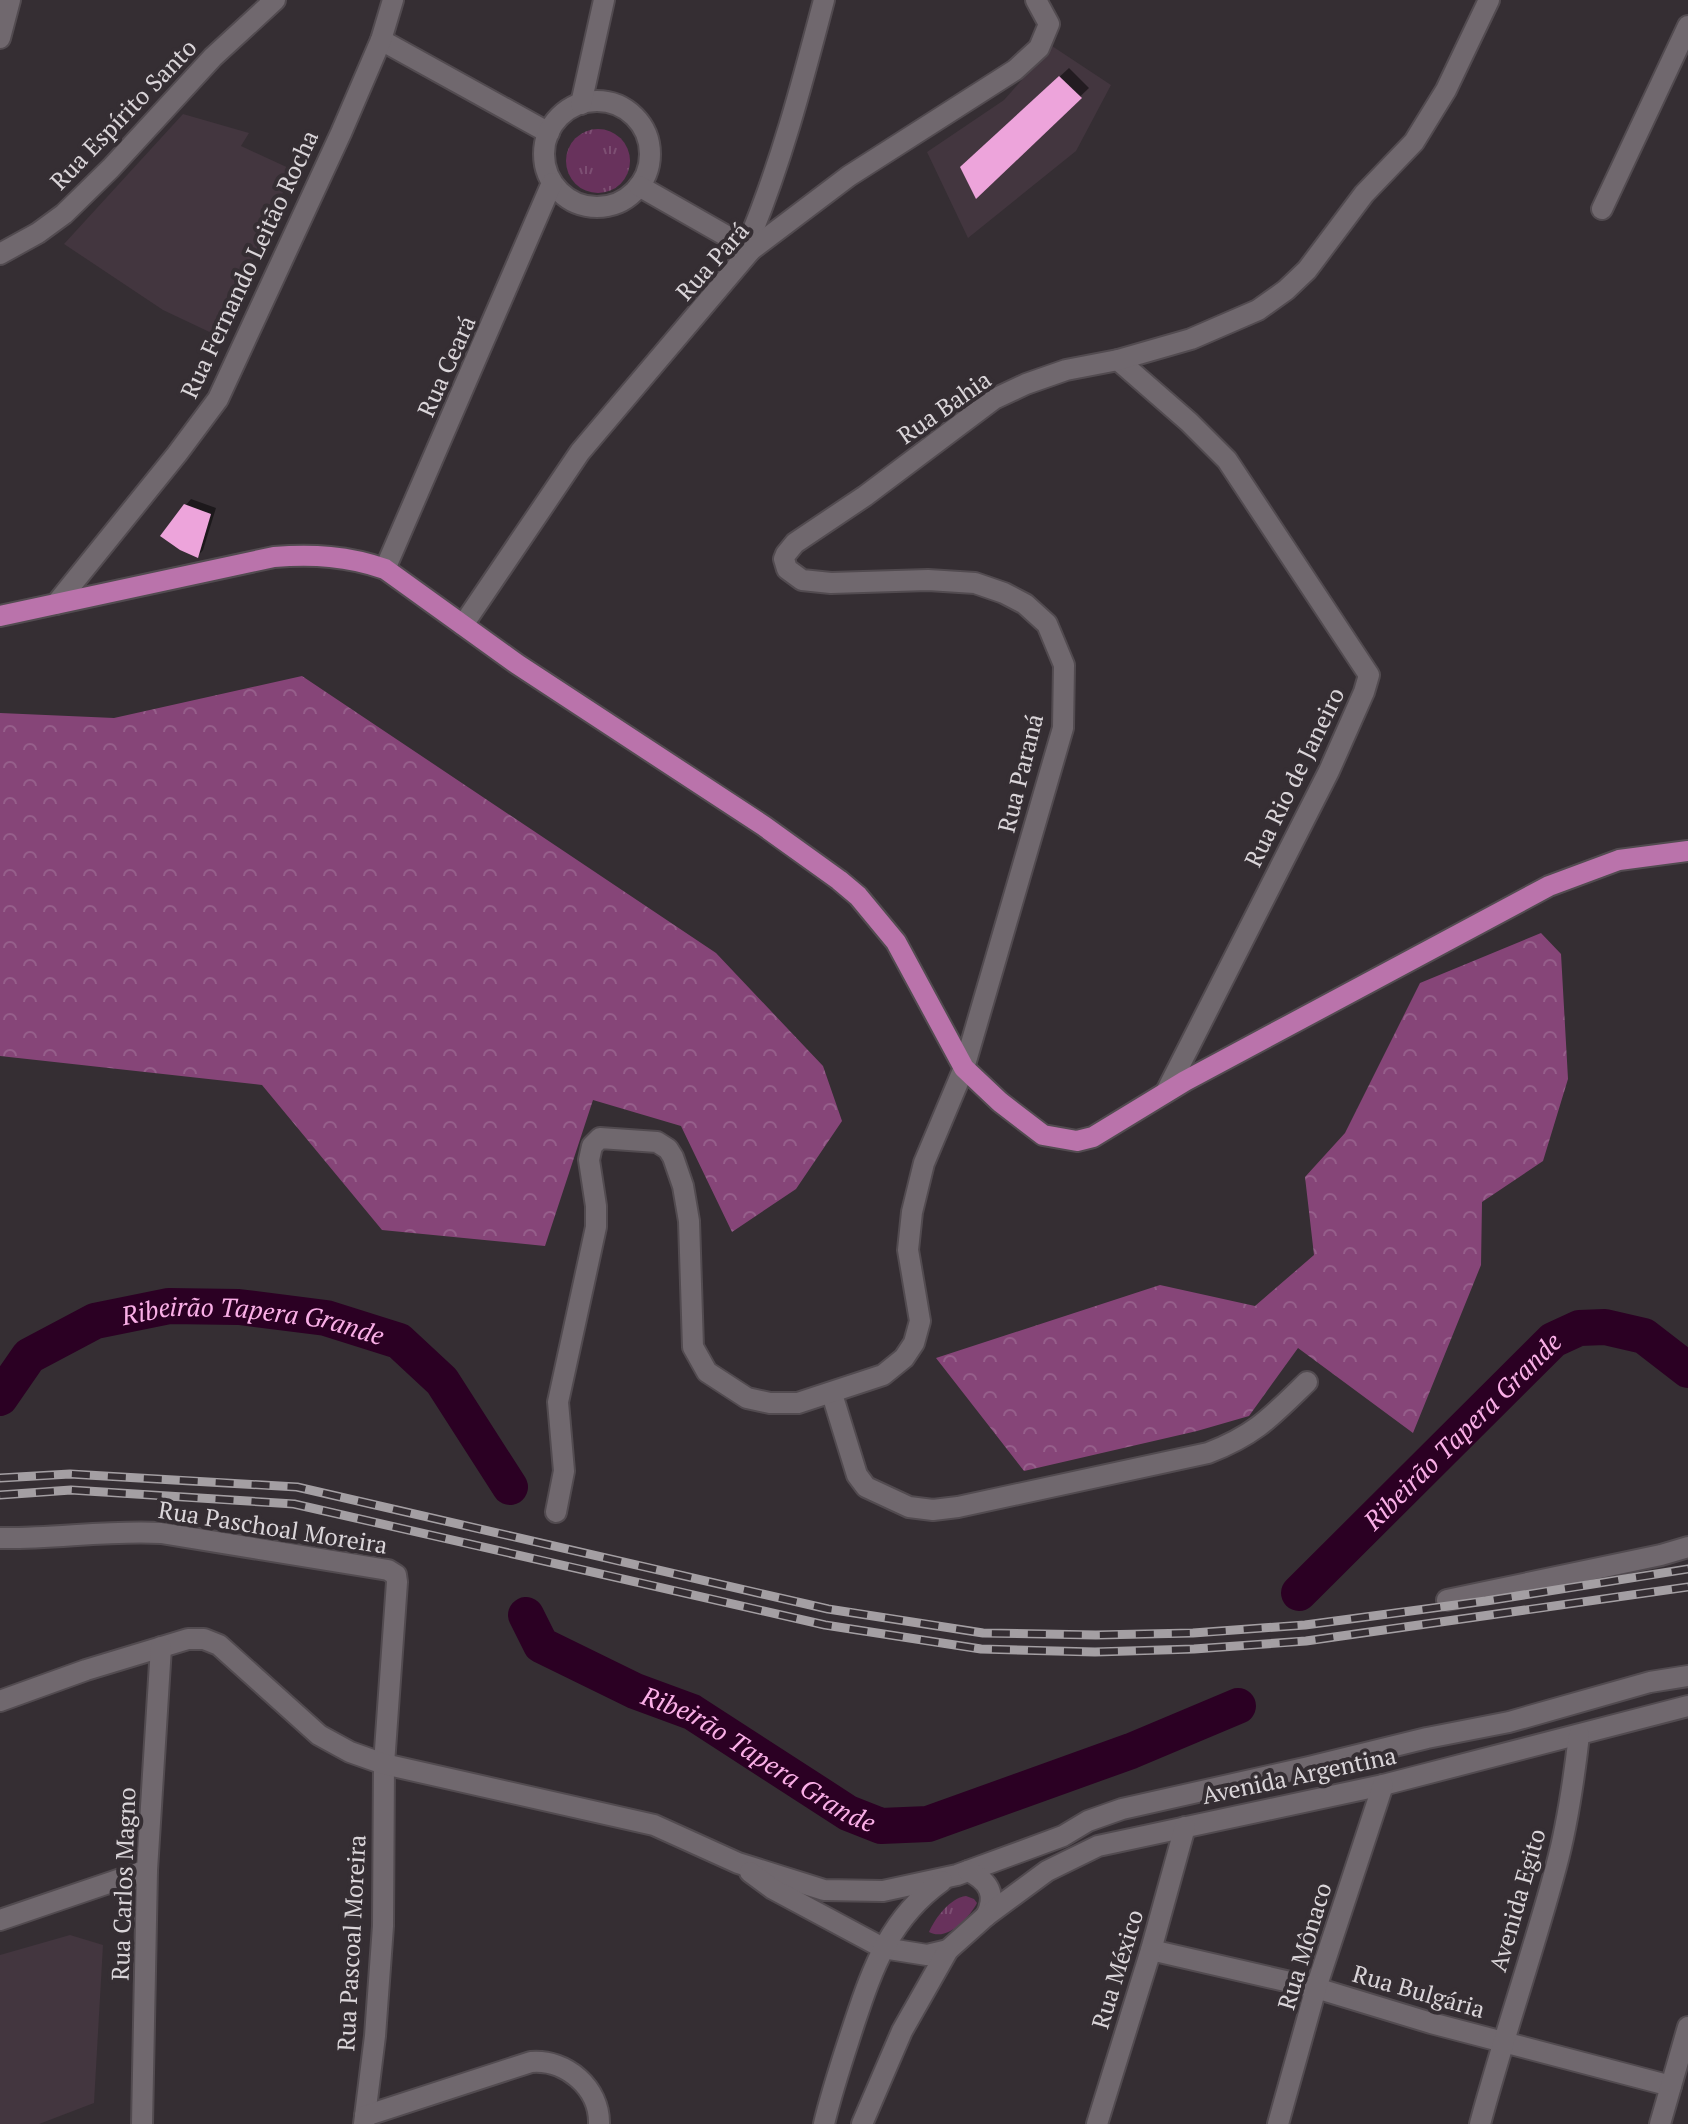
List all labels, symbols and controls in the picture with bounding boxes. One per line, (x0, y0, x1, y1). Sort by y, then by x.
street label: Rua Espírito Santo (43, 32, 203, 196)
street label: Rua Fernando Leitão Rocha (173, 125, 325, 403)
street label: Rua Pará (668, 215, 756, 307)
street label: Rua Ceará (410, 310, 482, 422)
street label: Rua Bahia (891, 363, 997, 451)
street label: Rua Rio de Janeiro (1237, 682, 1351, 872)
street label: Rua Paraná (990, 710, 1050, 836)
water label: Ribeirão Tapera Grande (117, 1289, 389, 1352)
water label: Ribeirão Tapera Grande (1355, 1325, 1568, 1537)
street label: Rua Paschoal Moreira (156, 1493, 390, 1561)
water label: Ribeirão Tapera Grande (636, 1678, 881, 1839)
street label: Avenida Argentina (1199, 1739, 1399, 1811)
street label: Rua Carlos Magno (104, 1787, 142, 1981)
street label: Avenida Egito (1481, 1825, 1553, 1975)
street label: Rua Pascoal Moreira (329, 1834, 373, 2052)
street label: Rua Mônaco (1269, 1878, 1339, 2014)
street label: Rua México (1084, 1905, 1150, 2033)
street label: Rua Bulgária (1349, 1957, 1489, 2025)

